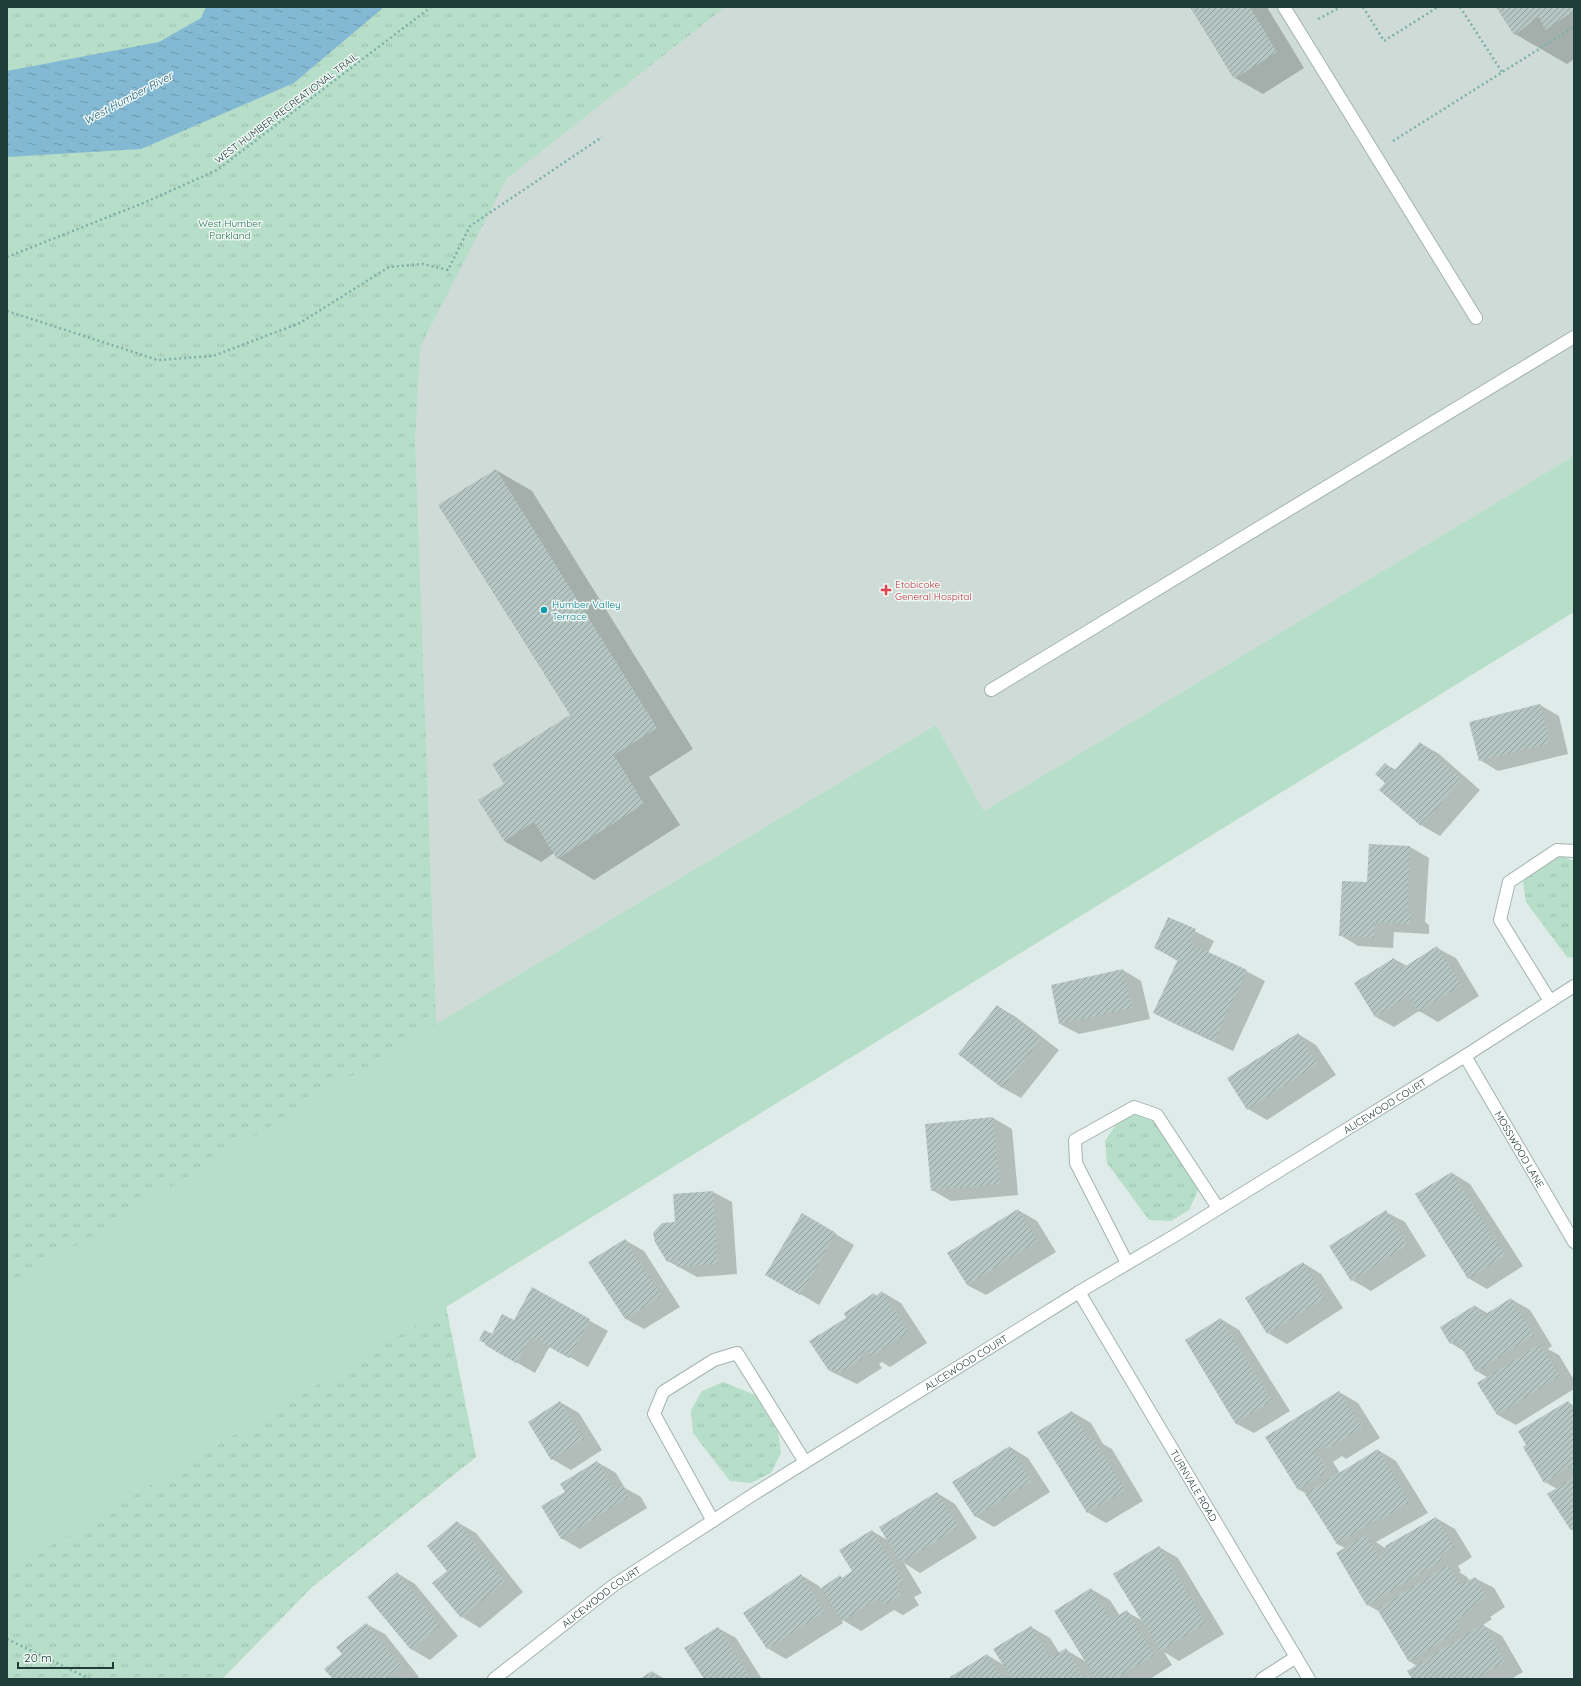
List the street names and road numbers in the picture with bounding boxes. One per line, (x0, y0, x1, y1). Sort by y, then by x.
street label: WEST HUMBER RECREATIONAL TRAIL (212, 50, 361, 167)
street label: ALICEWOOD COURT (1341, 1076, 1429, 1137)
street label: MOSSWOOD LANE (1492, 1109, 1547, 1190)
street label: ALICEWOOD COURT (922, 1332, 1010, 1393)
street label: TURNVALE ROAD (1167, 1447, 1220, 1524)
street label: ALICEWOOD COURT (559, 1563, 643, 1631)

